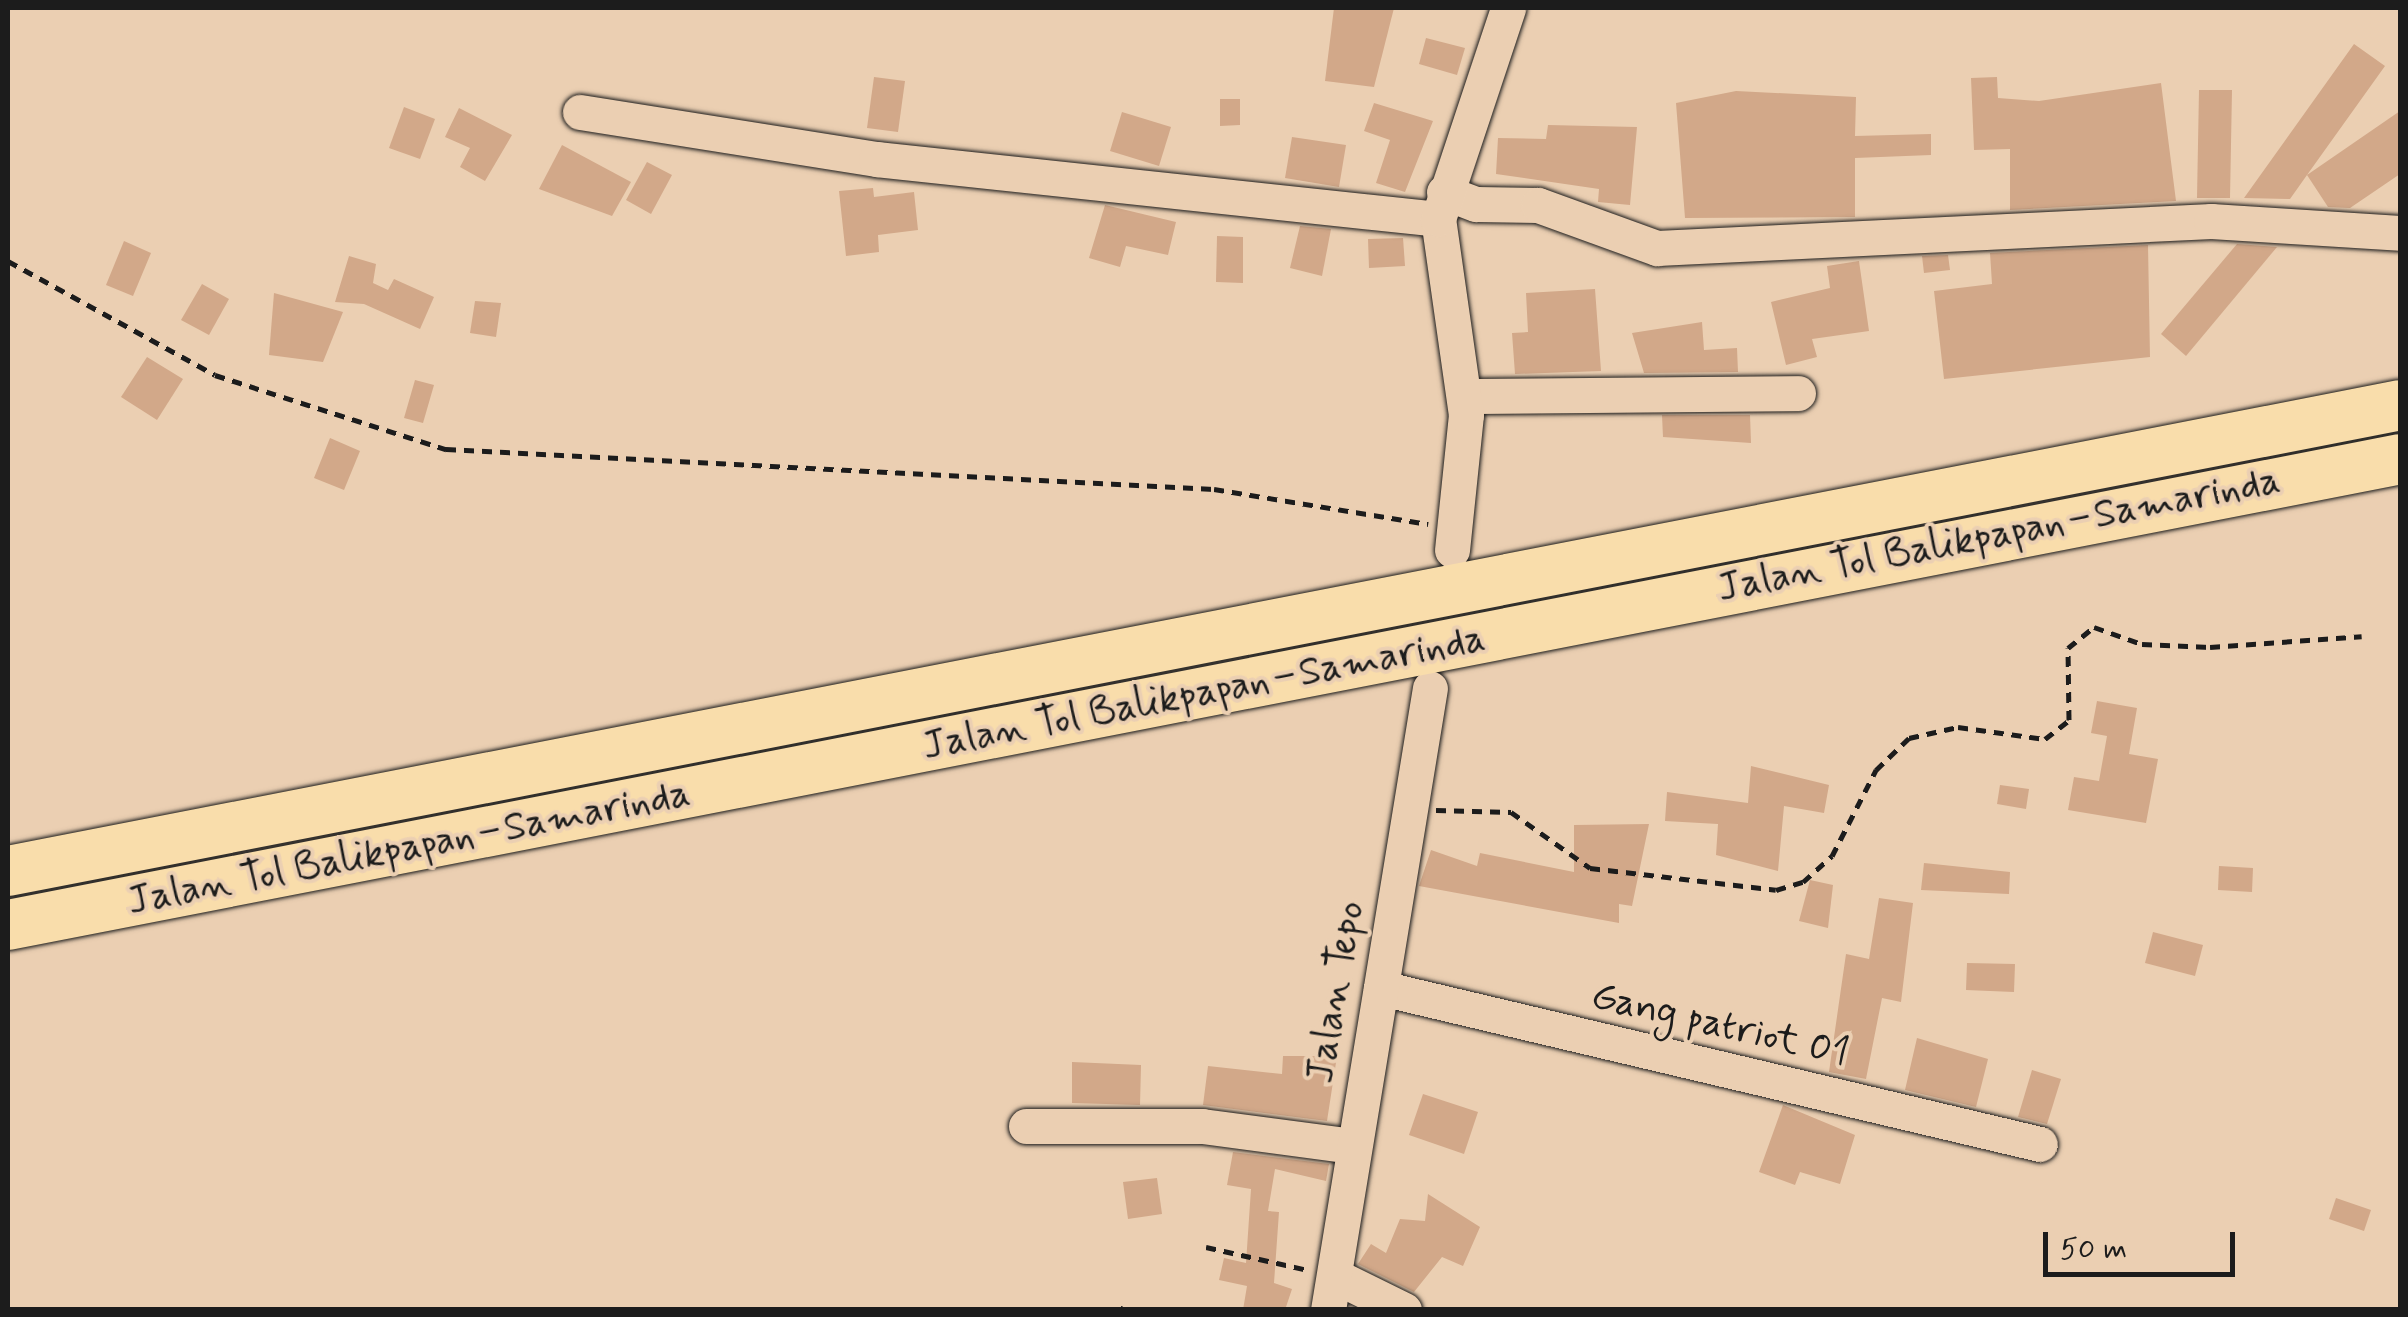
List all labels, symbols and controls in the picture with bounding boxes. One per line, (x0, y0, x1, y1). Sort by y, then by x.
street label: Jalan Tol Balikpapan–Samarinda (1713, 457, 2285, 613)
street label: Jalan Tol Balikpapan–Samarinda (918, 615, 1490, 771)
street label: Jalan Tol Balikpapan–Samarinda (123, 770, 695, 926)
street label: Jalan Tepo (1296, 897, 1376, 1087)
street label: Gang patriot 01 (1587, 972, 1853, 1078)
scale bar (2048, 1212, 2240, 1274)
text: 50 m (2060, 1230, 2127, 1269)

